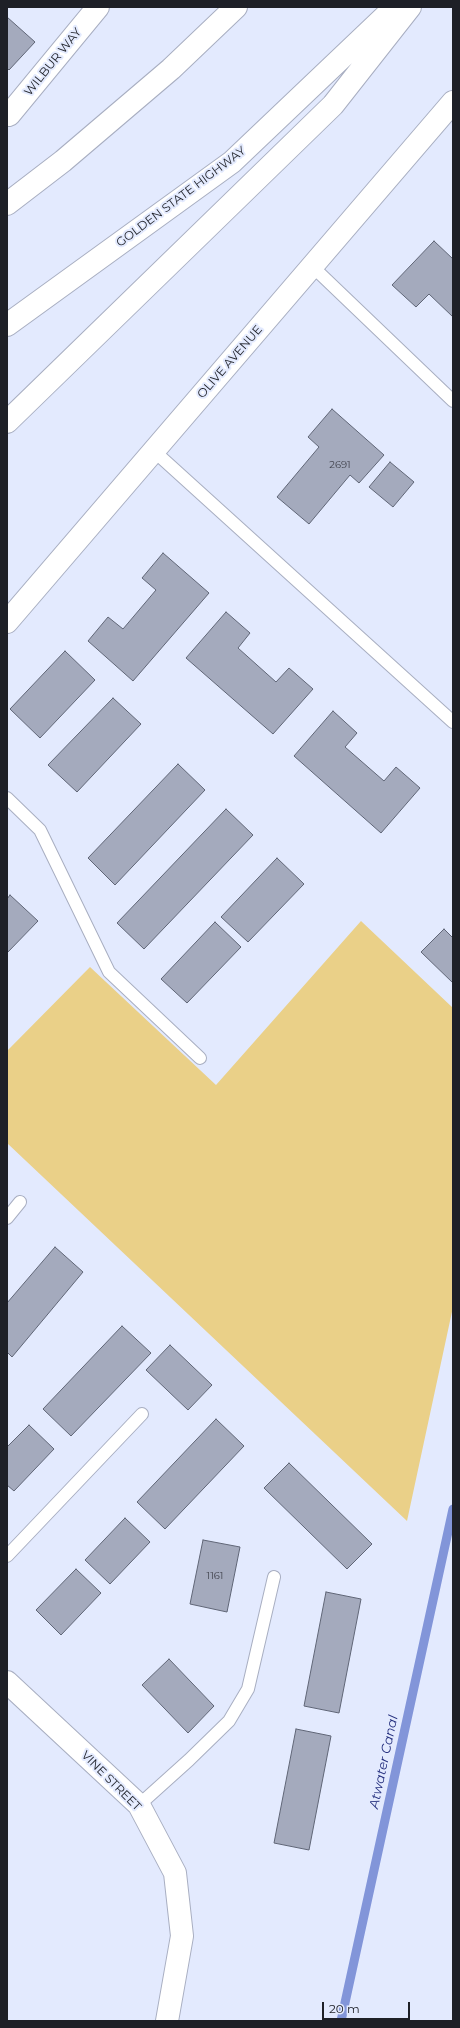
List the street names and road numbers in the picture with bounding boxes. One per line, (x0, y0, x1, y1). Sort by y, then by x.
street label: WILBUR WAY (21, 25, 85, 99)
street label: GOLDEN STATE HIGHWAY (114, 144, 248, 250)
street label: OLIVE AVENUE (195, 323, 265, 401)
street label: VINE STREET (78, 1748, 144, 1814)

